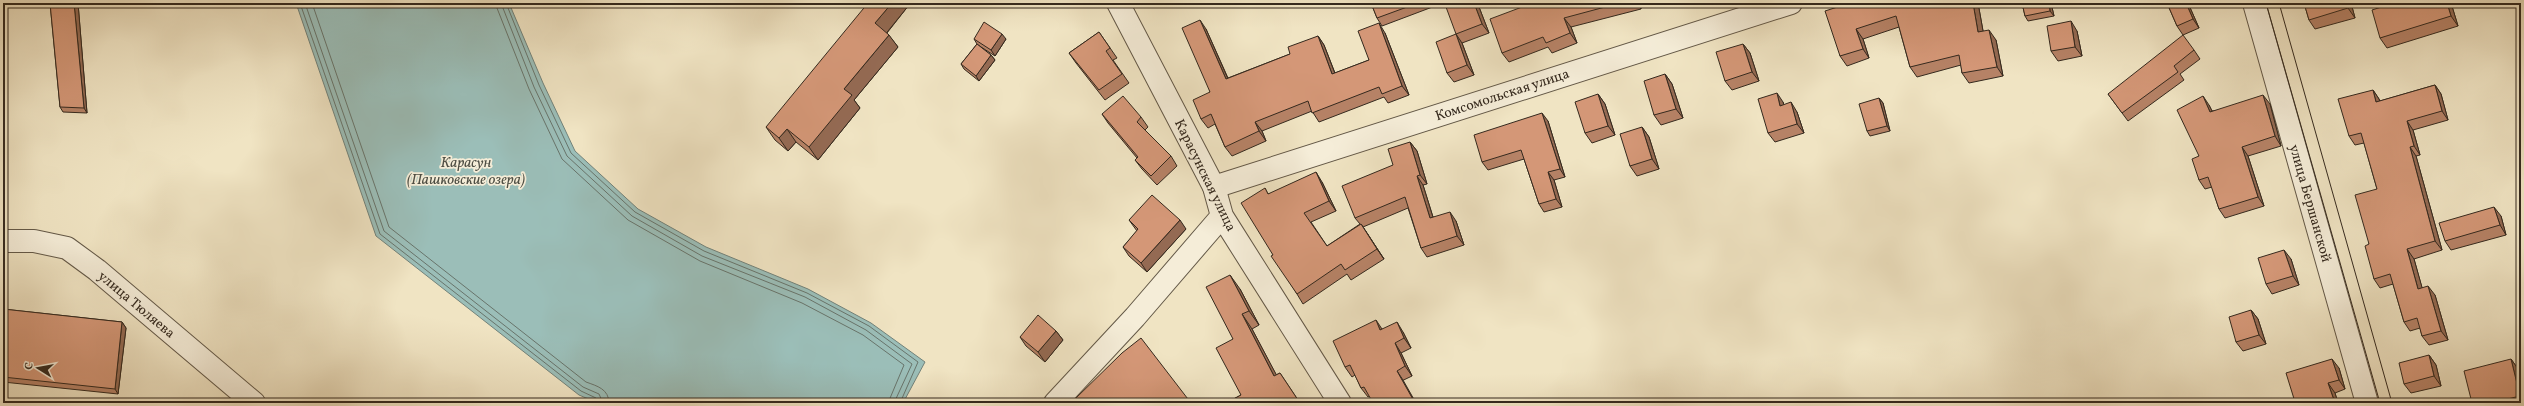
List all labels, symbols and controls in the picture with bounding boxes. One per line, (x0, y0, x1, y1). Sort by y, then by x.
street label: Комсомольская улица (1433, 65, 1572, 126)
street label: Карасунская улица (1169, 116, 1240, 235)
street label: улица Бершанской (2284, 142, 2336, 265)
water label: Карасун (Пашковские озера) (407, 153, 525, 191)
street label: улица Тюляева (93, 267, 179, 343)
north arrow (18, 348, 58, 388)
text: С (22, 361, 38, 371)

